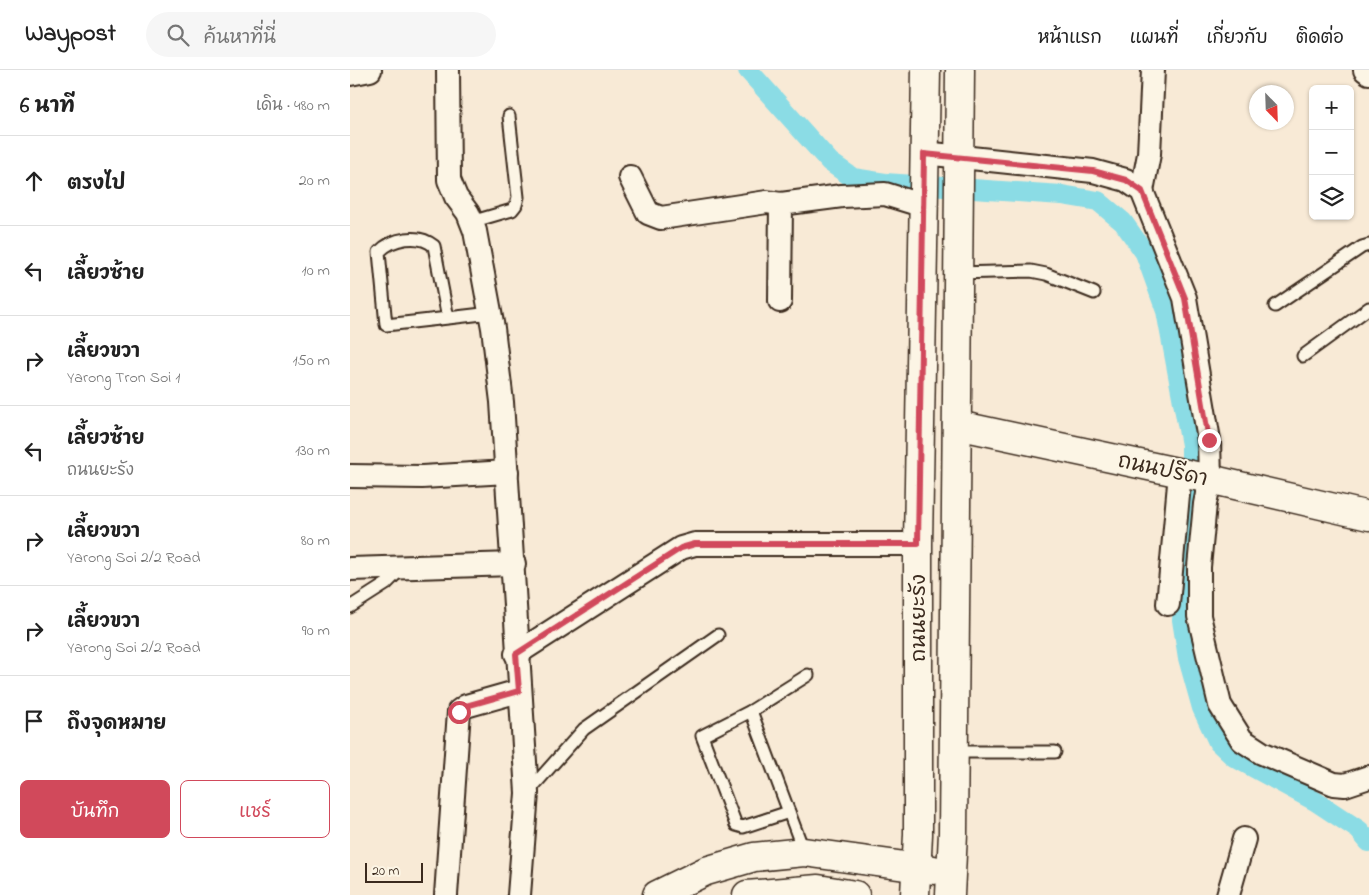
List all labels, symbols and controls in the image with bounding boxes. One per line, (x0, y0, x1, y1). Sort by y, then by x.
search box (146, 12, 496, 57)
text: Waypost (25, 17, 116, 52)
icon: search (164, 21, 192, 49)
text: ค้นหาที่นี่ (204, 25, 276, 52)
text: หน้าแรก (1038, 26, 1102, 52)
text: แผนที่ (1130, 26, 1178, 52)
text: เกี่ยวกับ (1206, 26, 1268, 52)
text: ติดต่อ (1296, 26, 1344, 52)
north arrow (1249, 85, 1294, 130)
map controls (1309, 85, 1354, 220)
button: + (1309, 85, 1354, 130)
text: 6 นาที (20, 92, 75, 122)
text: เดิน · 480 m (256, 94, 330, 118)
button: − (1309, 130, 1354, 175)
icon: ahead (20, 167, 48, 195)
text: 20 m (299, 169, 330, 193)
text: ตรงไป (67, 171, 125, 198)
button: layers (1309, 175, 1354, 220)
icon: left (20, 257, 48, 285)
text: 10 m (302, 259, 330, 283)
text: เลี้ยวซ้าย (67, 261, 144, 288)
text: เลี้ยวขวา (67, 339, 140, 366)
icon: right (20, 347, 48, 375)
text: 150 m (292, 349, 330, 373)
text: Yarong Tron Soi 1 (67, 366, 180, 390)
text: เลี้ยวซ้าย (67, 426, 144, 453)
route end (1198, 429, 1221, 452)
icon: left (20, 437, 48, 465)
text: 130 m (295, 439, 330, 463)
street label: ถนนปรีดา (1115, 447, 1210, 495)
text: ถนนยะรัง (67, 459, 134, 483)
text: เลี้ยวขวา (67, 519, 140, 546)
icon: right (20, 527, 48, 555)
text: 80 m (301, 529, 330, 553)
text: Yarong Soi 2/2 Road (67, 546, 201, 570)
street label: ถนนยะรัง (905, 574, 935, 662)
text: เลี้ยวขวา (67, 609, 140, 636)
icon: right (20, 617, 48, 645)
text: 90 m (302, 619, 330, 643)
text: Yarong Soi 2/2 Road (67, 636, 201, 660)
route start (448, 701, 471, 724)
icon: arrive (20, 707, 48, 735)
text: ถึงจุดหมาย (67, 711, 166, 738)
button: บันทึก (20, 780, 170, 838)
button: แชร์ (180, 780, 330, 838)
scale bar (365, 860, 422, 883)
text: 20 m (372, 861, 399, 882)

